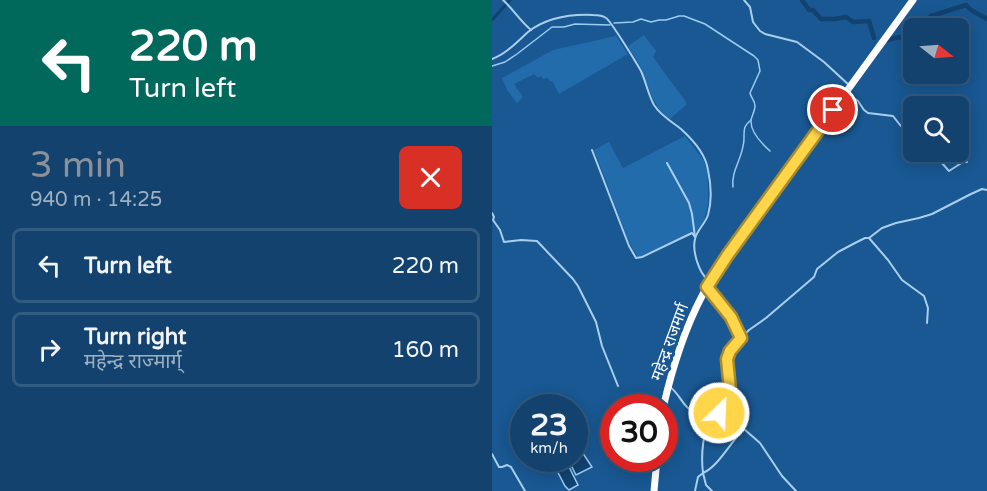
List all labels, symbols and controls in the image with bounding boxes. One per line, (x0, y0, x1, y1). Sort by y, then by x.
north arrow (903, 18, 969, 84)
map controls (903, 18, 969, 162)
text: 220 m (129, 21, 258, 72)
icon: left (30, 24, 108, 102)
text: Turn left (129, 72, 236, 105)
pin (807, 84, 858, 135)
icon: arrive (816, 93, 849, 126)
button: search (903, 96, 969, 162)
text: 3 min (30, 144, 126, 187)
button: close (399, 146, 462, 209)
text: 940 m · 14:25 (30, 188, 162, 212)
icon: left (33, 249, 66, 282)
text: Turn left (84, 253, 172, 279)
text: 220 m (392, 253, 459, 279)
street label: महेन्द्र राजमार्ग (647, 300, 694, 383)
text: Turn right (84, 324, 186, 350)
icon: right (33, 333, 66, 366)
text: 160 m (392, 337, 459, 363)
text: महेन्द्र राज्मार्ग् (84, 350, 182, 374)
position arrow (687, 381, 751, 445)
speed limit sign: 30 (600, 394, 678, 472)
text: 23 (530, 407, 568, 444)
text: km/h (530, 439, 568, 457)

